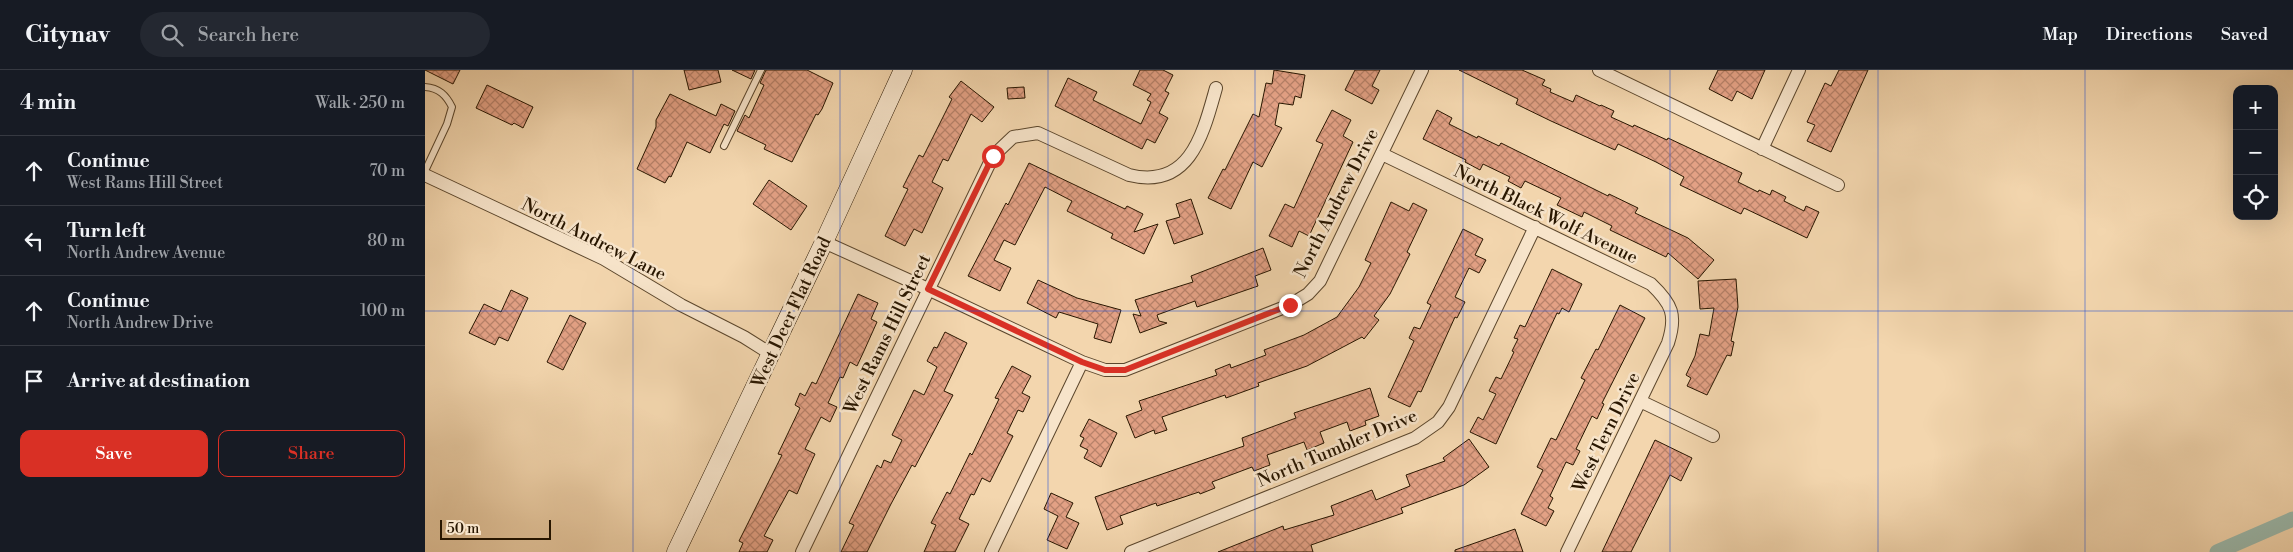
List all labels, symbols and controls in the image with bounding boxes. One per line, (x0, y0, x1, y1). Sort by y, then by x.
search box (140, 12, 490, 57)
text: Citynav (25, 20, 110, 50)
icon: search (158, 21, 186, 49)
text: Search here (198, 23, 299, 47)
text: Map (2042, 23, 2078, 46)
text: Directions (2106, 23, 2193, 46)
text: Saved (2221, 23, 2268, 46)
map controls (2233, 85, 2278, 220)
button: + (2233, 85, 2278, 130)
text: 4 min (20, 90, 76, 116)
text: Walk · 250 m (315, 93, 405, 113)
street label: North Andrew Drive (1289, 125, 1384, 282)
button: − (2233, 130, 2278, 175)
route start (982, 145, 1005, 168)
text: Continue (67, 149, 150, 173)
icon: ahead (20, 157, 48, 185)
street label: North Black Wolf Avenue (1450, 160, 1642, 269)
text: 70 m (369, 161, 405, 181)
text: West Rams Hill Street (67, 173, 223, 193)
button: locate (2233, 175, 2278, 220)
street label: North Andrew Lane (517, 193, 670, 286)
text: Turn left (67, 219, 146, 243)
icon: left (20, 227, 48, 255)
text: 80 m (367, 231, 405, 251)
street label: West Deer Flat Road (746, 232, 837, 392)
text: North Andrew Avenue (67, 243, 225, 263)
street label: West Rams Hill Street (838, 250, 936, 419)
text: Continue (67, 289, 150, 313)
route end (1279, 294, 1302, 317)
icon: ahead (20, 297, 48, 325)
text: 100 m (360, 301, 405, 321)
text: North Andrew Drive (67, 313, 213, 333)
icon: arrive (20, 367, 48, 395)
street label: West Tern Drive (1567, 368, 1645, 497)
text: Arrive at destination (67, 369, 250, 393)
street label: North Tumbler Drive (1254, 404, 1421, 493)
button: Save (20, 430, 208, 477)
button: Share (218, 430, 405, 477)
scale bar (440, 517, 551, 540)
text: 50 m (447, 520, 479, 538)

